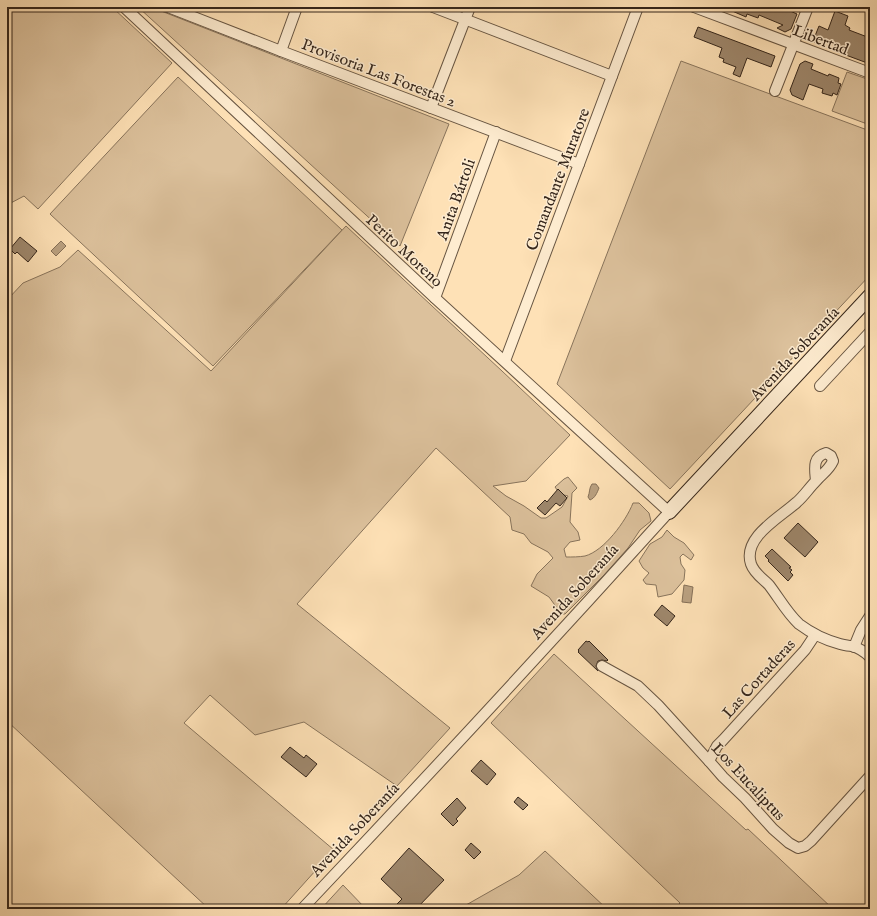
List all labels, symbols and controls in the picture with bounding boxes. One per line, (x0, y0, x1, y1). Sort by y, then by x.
street label: Libertad (789, 21, 852, 61)
street label: Provisoria Las Forestas 2 (298, 35, 458, 113)
street label: Comandante Muratore (522, 106, 595, 254)
street label: Anita Bártoli (433, 156, 481, 244)
street label: Perito Moreno (361, 211, 447, 292)
street label: Avenida Soberanía (746, 303, 844, 406)
street label: Avenida Soberanía (527, 540, 624, 645)
street label: Las Cortaderas (719, 635, 801, 723)
street label: Los Eucaliptus (706, 739, 789, 826)
street label: Avenida Soberanía (306, 779, 404, 882)

